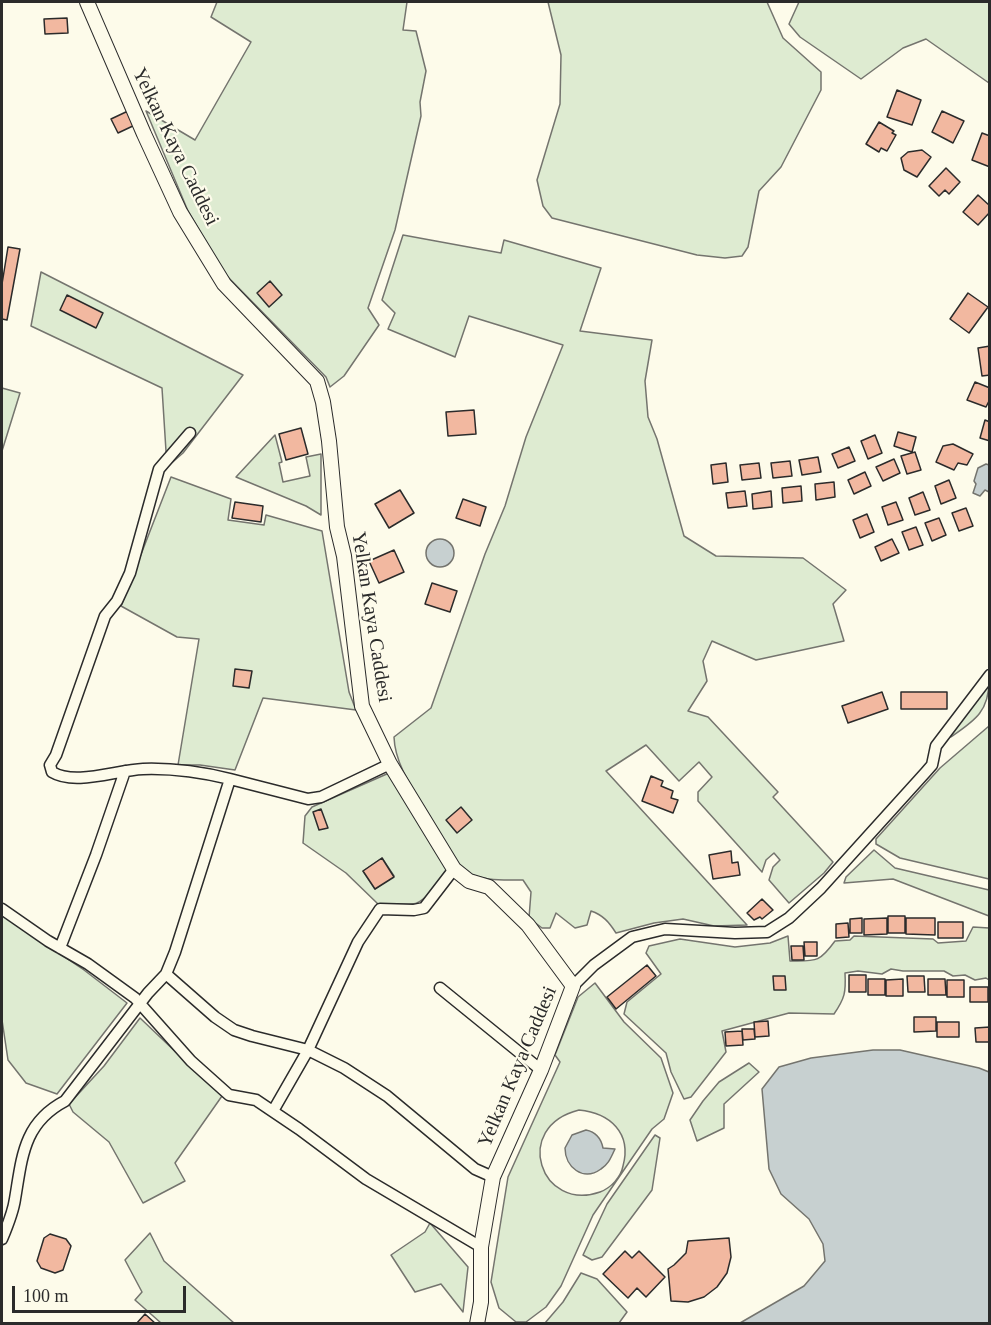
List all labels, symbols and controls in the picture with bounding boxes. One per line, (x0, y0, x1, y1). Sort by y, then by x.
street label: Yelkan Kaya Caddesi (126, 64, 224, 230)
street label: Yelkan Kaya Caddesi (346, 530, 396, 704)
street label: Yelkan Kaya Caddesi (473, 983, 563, 1151)
scale bar (15, 1274, 189, 1312)
text: 100 m (23, 1286, 69, 1306)

